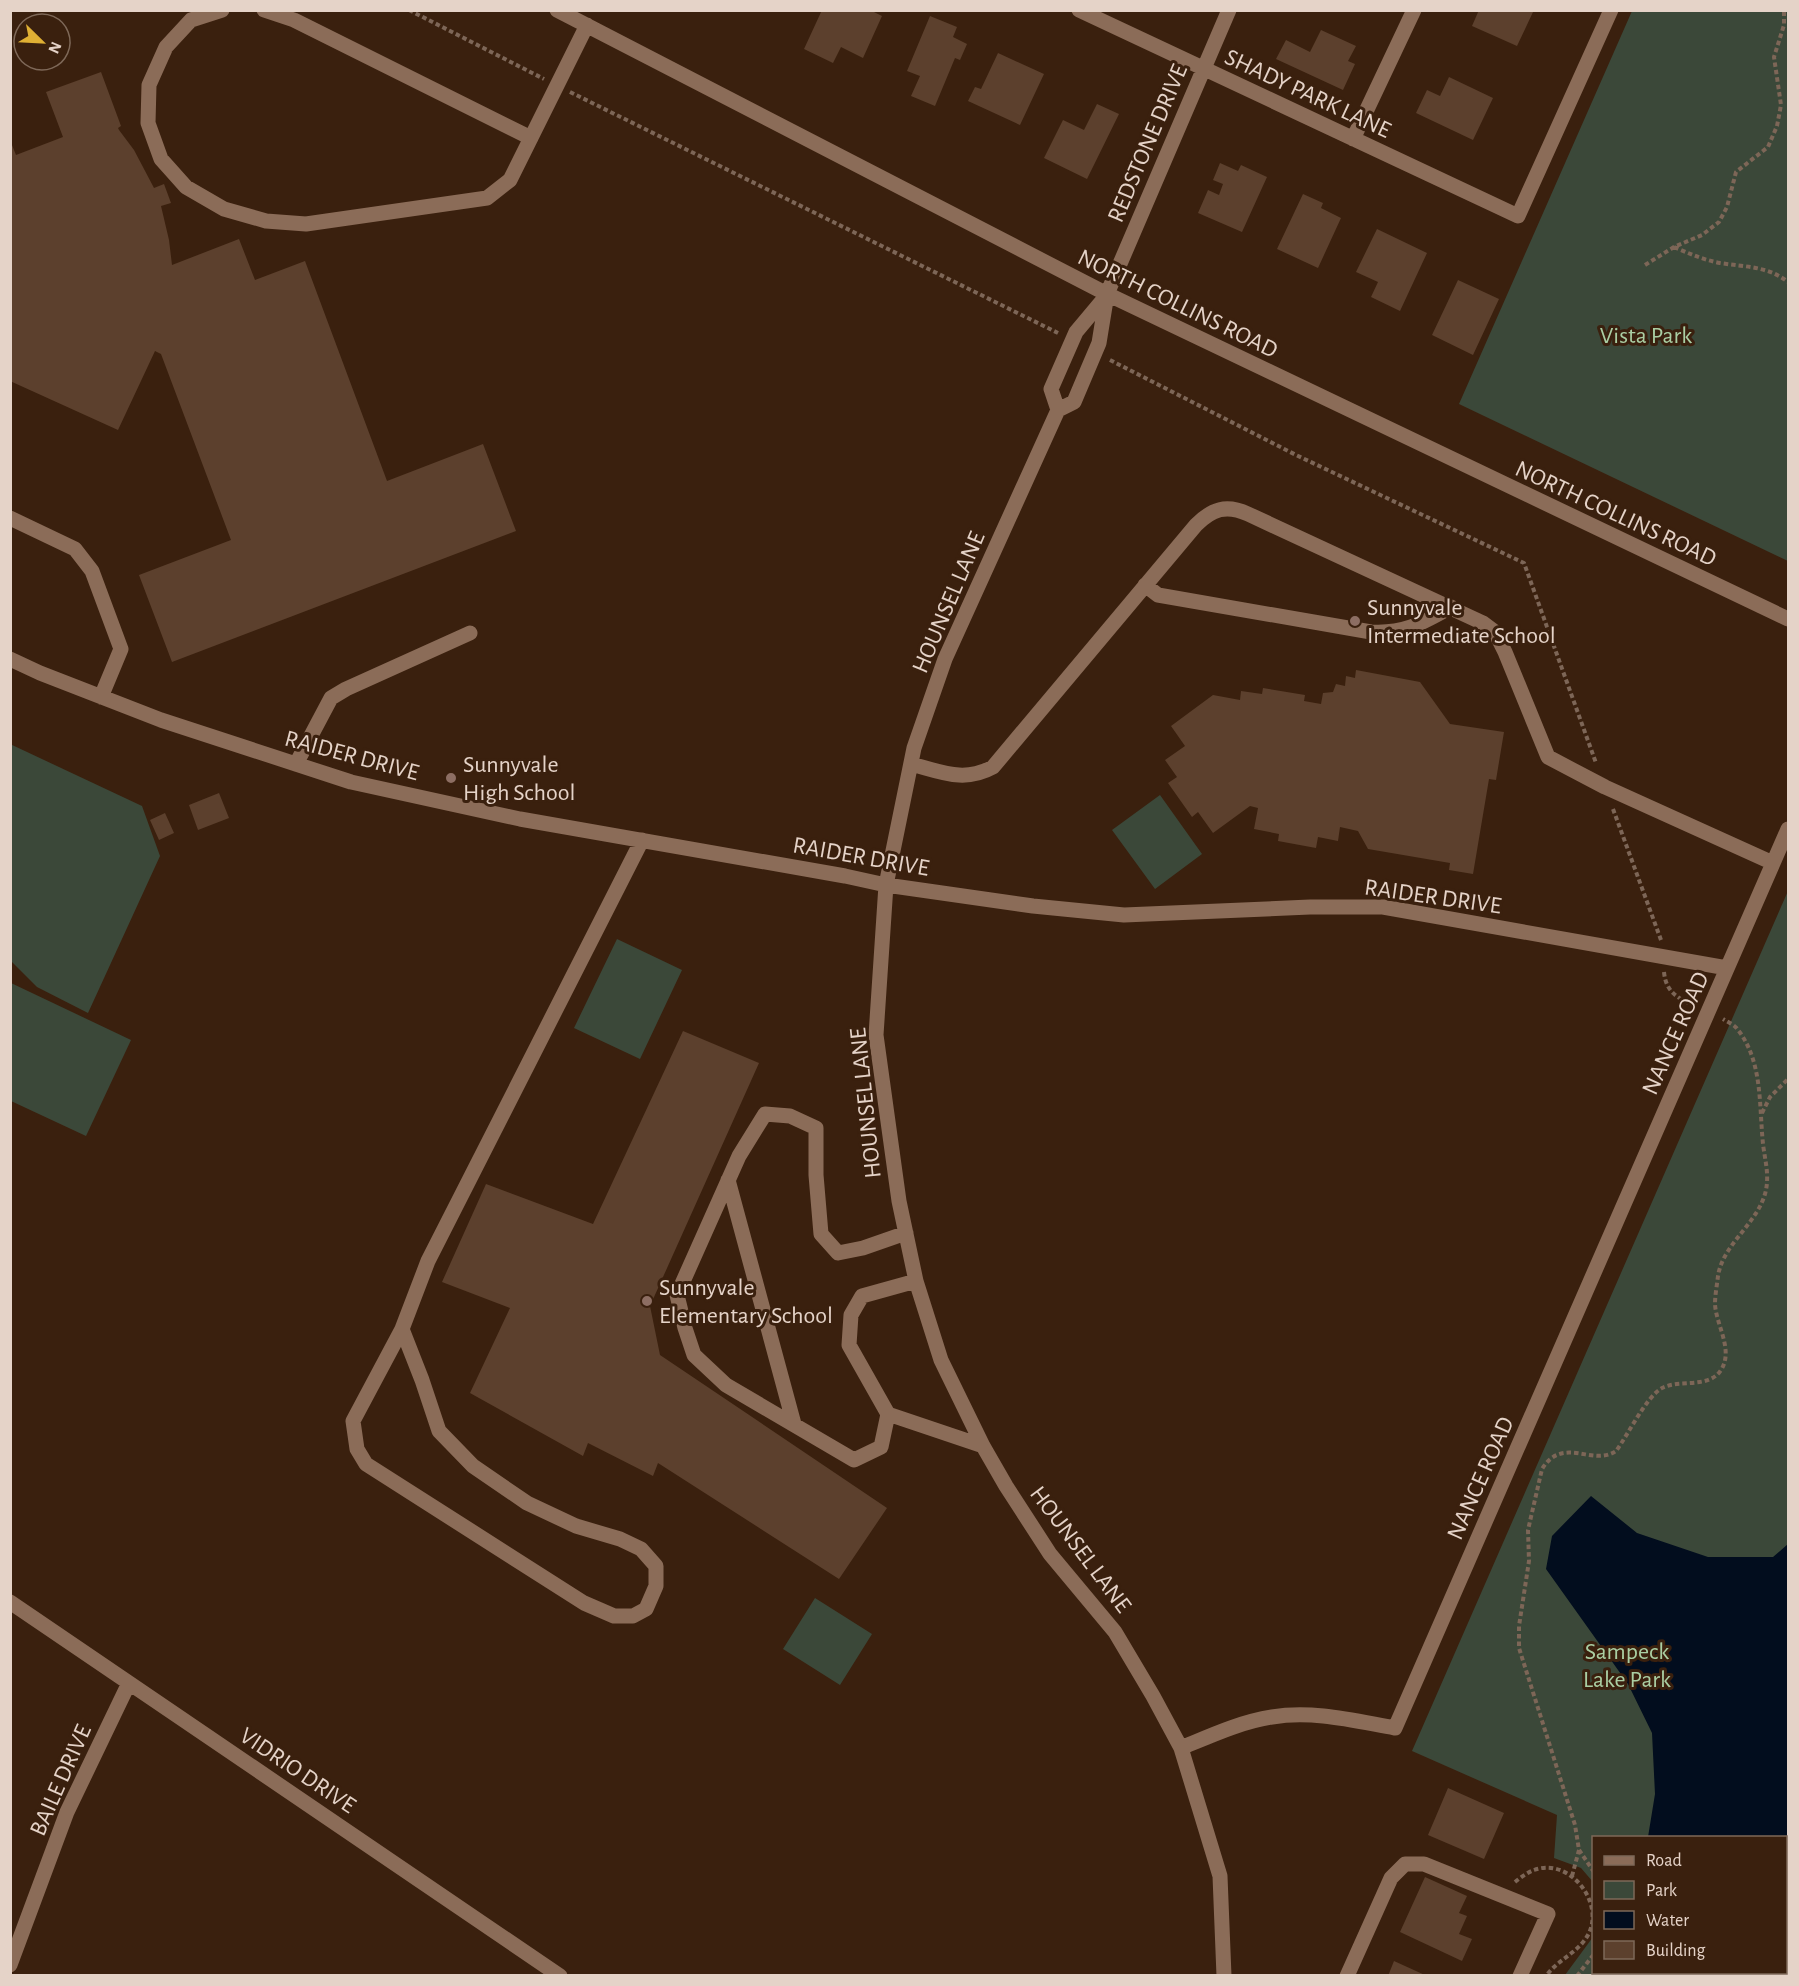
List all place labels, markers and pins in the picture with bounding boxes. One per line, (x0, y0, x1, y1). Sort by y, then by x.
place label: Sunnyvale Intermediate School (1367, 596, 1556, 648)
marker: Sunnyvale Intermediate School (1348, 614, 1362, 628)
place label: Sunnyvale High School (463, 753, 575, 805)
marker: Sunnyvale High School (444, 771, 458, 785)
place label: Sunnyvale Elementary School (659, 1276, 833, 1328)
marker: Sunnyvale Elementary School (640, 1294, 654, 1308)

